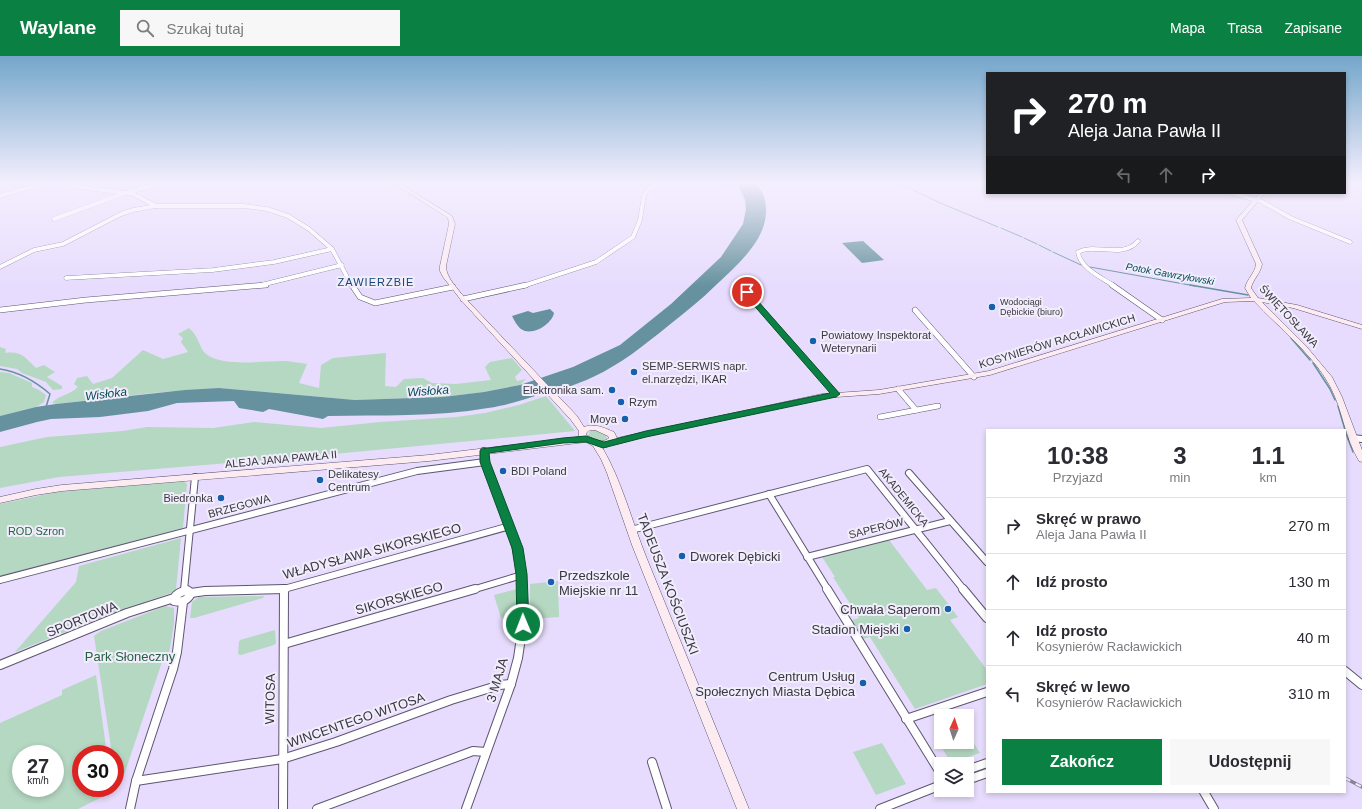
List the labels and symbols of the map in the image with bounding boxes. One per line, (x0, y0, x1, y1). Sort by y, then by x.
water label: Potok Gawrzyłowski (1125, 261, 1216, 287)
pin (730, 275, 764, 309)
district label: ZAWIERZBIE (338, 276, 414, 288)
street label: ŚWIĘTOSŁAWA (1257, 282, 1321, 350)
place label: Wodociągi Dębickie (biuro) (1000, 297, 1063, 317)
marker: Wodociągi Dębickie (biuro) (987, 302, 997, 312)
street label: KOSYNIERÓW RACŁAWICKICH (977, 311, 1137, 371)
place label: Powiatowy Inspektorat Weterynarii (821, 329, 931, 354)
marker: Powiatowy Inspektorat Weterynarii (808, 336, 818, 346)
place label: SEMP-SERWIS napr. el.narzędzi, IKAR (642, 360, 748, 385)
marker: SEMP-SERWIS napr. el.narzędzi, IKAR (629, 367, 639, 377)
water label: Wisłoka (407, 383, 450, 399)
water label: Wisłoka (84, 384, 128, 404)
place label: Elektronika sam. (523, 384, 604, 396)
marker: Elektronika sam. (607, 385, 617, 395)
place label: Rzym (629, 396, 657, 408)
marker: Rzym (616, 397, 626, 407)
place label: Moya (590, 413, 618, 425)
marker: Moya (620, 414, 630, 424)
street label: ALEJA JANA PAWŁA II (224, 448, 338, 470)
place label: BDI Poland (511, 465, 567, 477)
street label: AKADEMICKA (877, 465, 932, 529)
marker: BDI Poland (498, 466, 508, 476)
place label: Delikatesy Centrum (328, 468, 379, 493)
marker: Delikatesy Centrum (315, 475, 325, 485)
place label: Biedronka (163, 492, 214, 504)
street label: BRZEGOWA (207, 492, 272, 520)
marker: Biedronka (216, 493, 226, 503)
street label: TADEUSZA KOŚCIUSZKI (634, 511, 702, 657)
street label: SAPERÓW (847, 515, 905, 541)
street label: WŁADYSŁAWA SIKORSKIEGO (281, 520, 463, 582)
park label: ROD Szron (8, 525, 64, 537)
place label: Dworek Dębicki (690, 549, 780, 564)
marker: Dworek Dębicki (677, 551, 687, 561)
place label: Przedszkole Miejskie nr 11 (559, 568, 638, 598)
marker: Przedszkole Miejskie nr 11 (546, 577, 556, 587)
street label: SIKORSKIEGO (354, 578, 444, 618)
street label: SPORTOWA (44, 598, 120, 640)
place label: Chwała Saperom (840, 602, 940, 617)
position arrow (502, 603, 544, 645)
marker: Chwała Saperom (943, 604, 953, 614)
place label: Stadion Miejski (812, 622, 899, 637)
marker: Stadion Miejski (902, 624, 912, 634)
park label: Park Słoneczny (85, 649, 176, 664)
street label: 3 MAJA (483, 656, 511, 704)
place label: Centrum Usług Społecznych Miasta Dębica (695, 669, 856, 699)
street label: WITOSA (262, 673, 278, 725)
marker: Centrum Usług Społecznych Miasta Dębica (858, 678, 868, 688)
street label: WINCENTEGO WITOSA (285, 689, 427, 751)
north arrow (934, 709, 974, 749)
speed limit sign: 30 (72, 745, 124, 797)

